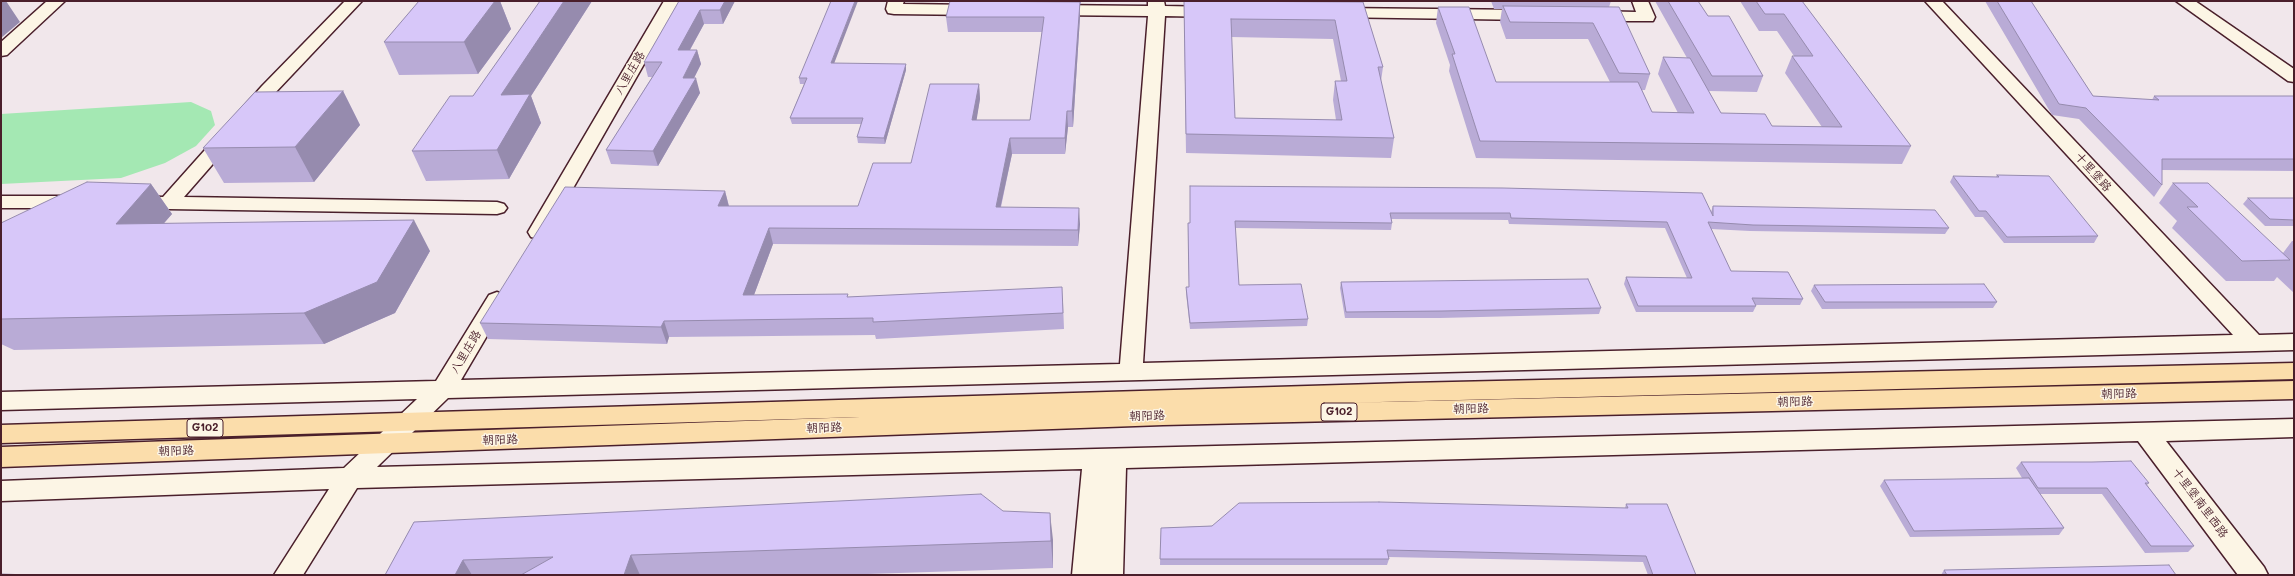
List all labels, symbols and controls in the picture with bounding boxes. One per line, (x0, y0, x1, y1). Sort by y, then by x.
street label: 八里庄路 (612, 49, 648, 97)
street label: 十里堡路 (2072, 149, 2114, 195)
street label: 八里庄路 (447, 328, 485, 376)
street label: 朝阳路 (2101, 386, 2137, 402)
street label: 朝阳路 (1777, 394, 1813, 410)
street label: 朝阳路 (1453, 401, 1489, 417)
road number: G102 (1321, 403, 1357, 421)
street label: 朝阳路 (1129, 408, 1165, 424)
road number: G102 (187, 419, 223, 437)
street label: 朝阳路 (806, 420, 842, 436)
street label: 朝阳路 (482, 432, 518, 448)
street label: 朝阳路 (158, 443, 194, 459)
street label: 十里堡南里西路 (2169, 465, 2231, 541)

